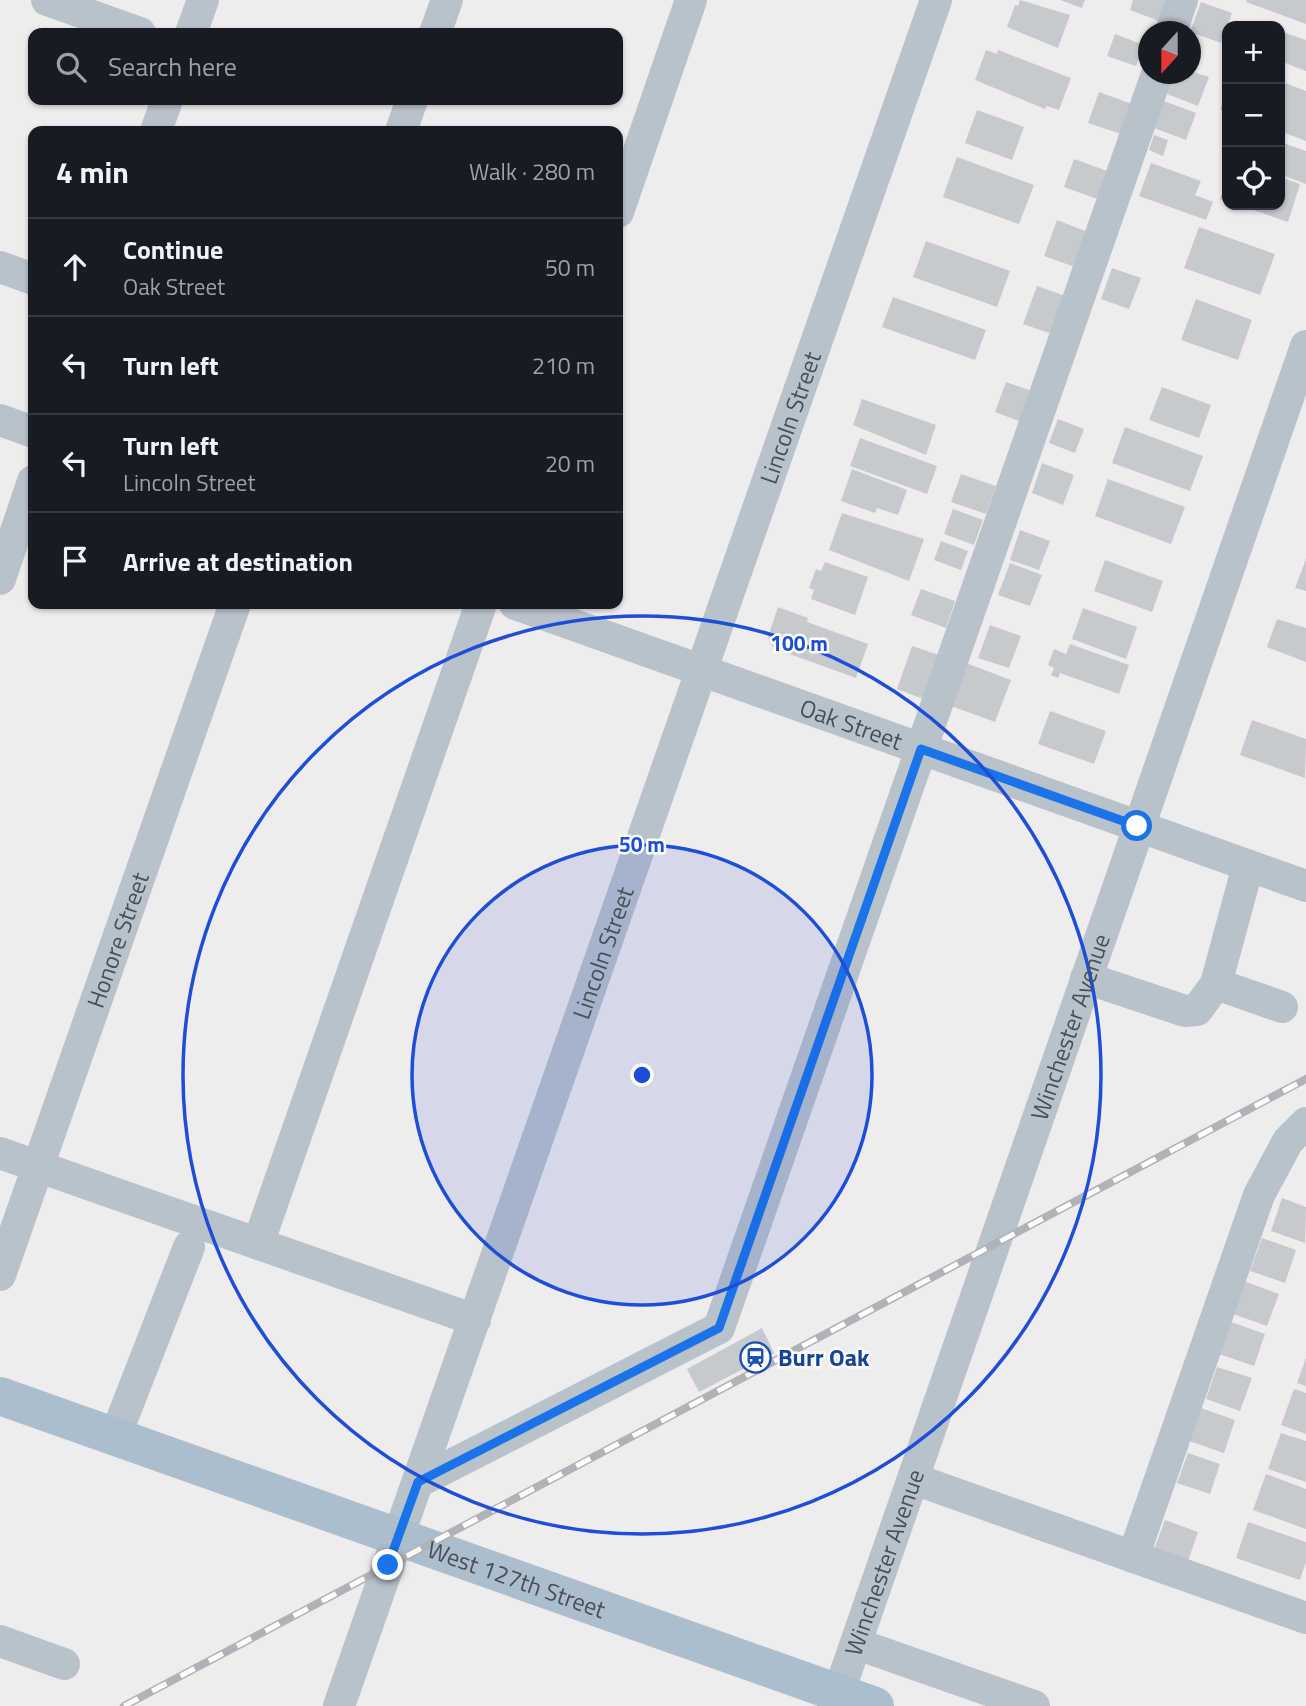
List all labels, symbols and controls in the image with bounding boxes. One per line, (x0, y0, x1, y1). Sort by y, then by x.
north arrow (1138, 21, 1201, 84)
map controls (1222, 21, 1285, 210)
button: + (1222, 21, 1285, 84)
search box (28, 28, 623, 105)
text: Search here (108, 47, 237, 86)
icon: search (52, 48, 90, 86)
button: − (1222, 84, 1285, 147)
button: locate (1222, 147, 1285, 210)
text: 4 min (56, 149, 129, 195)
text: Walk · 280 m (469, 154, 595, 189)
text: Continue (123, 230, 223, 269)
icon: ahead (56, 248, 94, 286)
text: 50 m (545, 250, 595, 285)
text: Oak Street (123, 269, 225, 304)
icon: left (56, 346, 94, 384)
text: Turn left (123, 346, 218, 385)
street label: Lincoln Street (750, 346, 830, 489)
text: 210 m (532, 348, 595, 383)
text: Turn left (123, 426, 218, 465)
icon: left (56, 444, 94, 482)
text: 20 m (545, 446, 595, 481)
text: Lincoln Street (123, 465, 255, 500)
icon: arrive (56, 542, 94, 580)
text: Arrive at destination (123, 542, 353, 581)
text: 100 m (770, 627, 828, 659)
street label: Oak Street (795, 689, 908, 759)
route start (1121, 810, 1152, 841)
text: 50 m (619, 828, 665, 860)
street label: Honore Street (77, 867, 158, 1013)
street label: Lincoln Street (563, 881, 643, 1024)
street label: Winchester Avenue (1021, 929, 1119, 1125)
centre of rings (630, 1063, 654, 1087)
place label: Burr Oak (778, 1339, 870, 1375)
station icon: Burr Oak (738, 1340, 772, 1374)
street label: Winchester Avenue (835, 1464, 933, 1661)
street label: West 127th Street (423, 1531, 611, 1627)
route end (372, 1549, 403, 1580)

